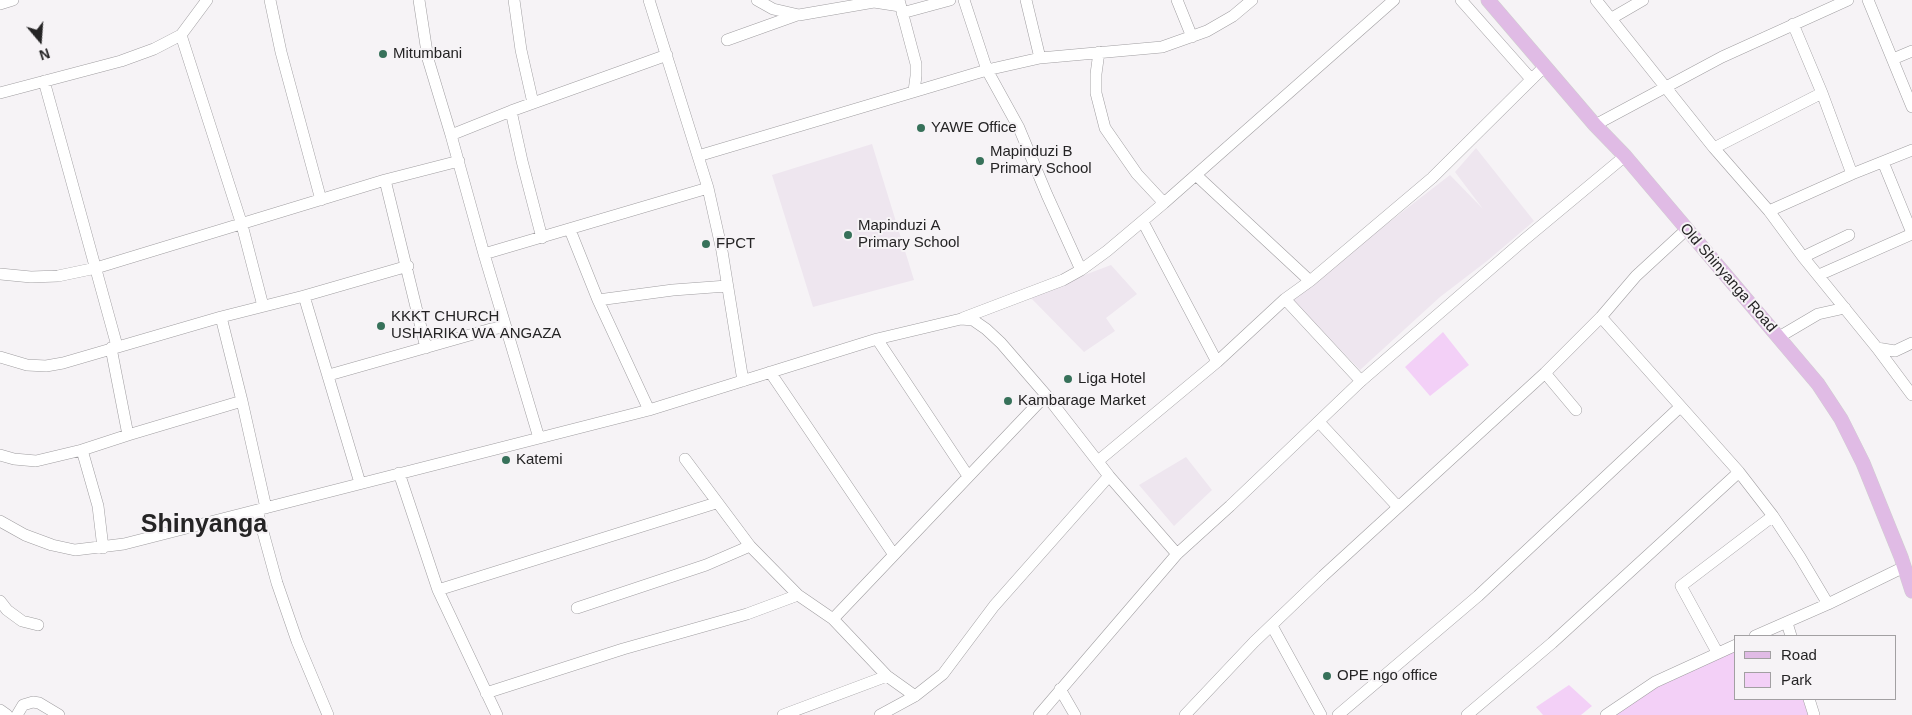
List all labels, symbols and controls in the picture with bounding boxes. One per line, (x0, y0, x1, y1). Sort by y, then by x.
north arrow (15, 15, 65, 65)
text: N (37, 45, 52, 63)
place label: Mitumbani (393, 45, 462, 63)
marker: Mitumbani (377, 48, 389, 60)
place label: YAWE Office (931, 119, 1017, 137)
marker: YAWE Office (915, 122, 927, 134)
place label: Mapinduzi B Primary School (990, 143, 1092, 178)
marker: Mapinduzi B Primary School (974, 155, 986, 167)
place label: Mapinduzi A Primary School (858, 217, 960, 252)
street label: Old Shinyanga Road (1676, 220, 1780, 336)
marker: Mapinduzi A Primary School (842, 229, 854, 241)
place label: FPCT (716, 235, 755, 253)
marker: FPCT (700, 238, 712, 250)
place label: KKKT CHURCH USHARIKA WA ANGAZA (391, 308, 561, 343)
marker: KKKT CHURCH USHARIKA WA ANGAZA (375, 320, 387, 332)
place label: Liga Hotel (1078, 370, 1146, 388)
marker: Liga Hotel (1062, 373, 1074, 385)
place label: Kambarage Market (1018, 392, 1146, 410)
marker: Kambarage Market (1002, 395, 1014, 407)
place label: Katemi (516, 451, 563, 469)
marker: Katemi (500, 454, 512, 466)
district label: Shinyanga (141, 510, 267, 540)
legend (1734, 635, 1897, 700)
text: Road (1781, 646, 1817, 663)
place label: OPE ngo office (1337, 667, 1438, 685)
marker: OPE ngo office (1321, 670, 1333, 682)
text: Park (1781, 671, 1812, 688)

